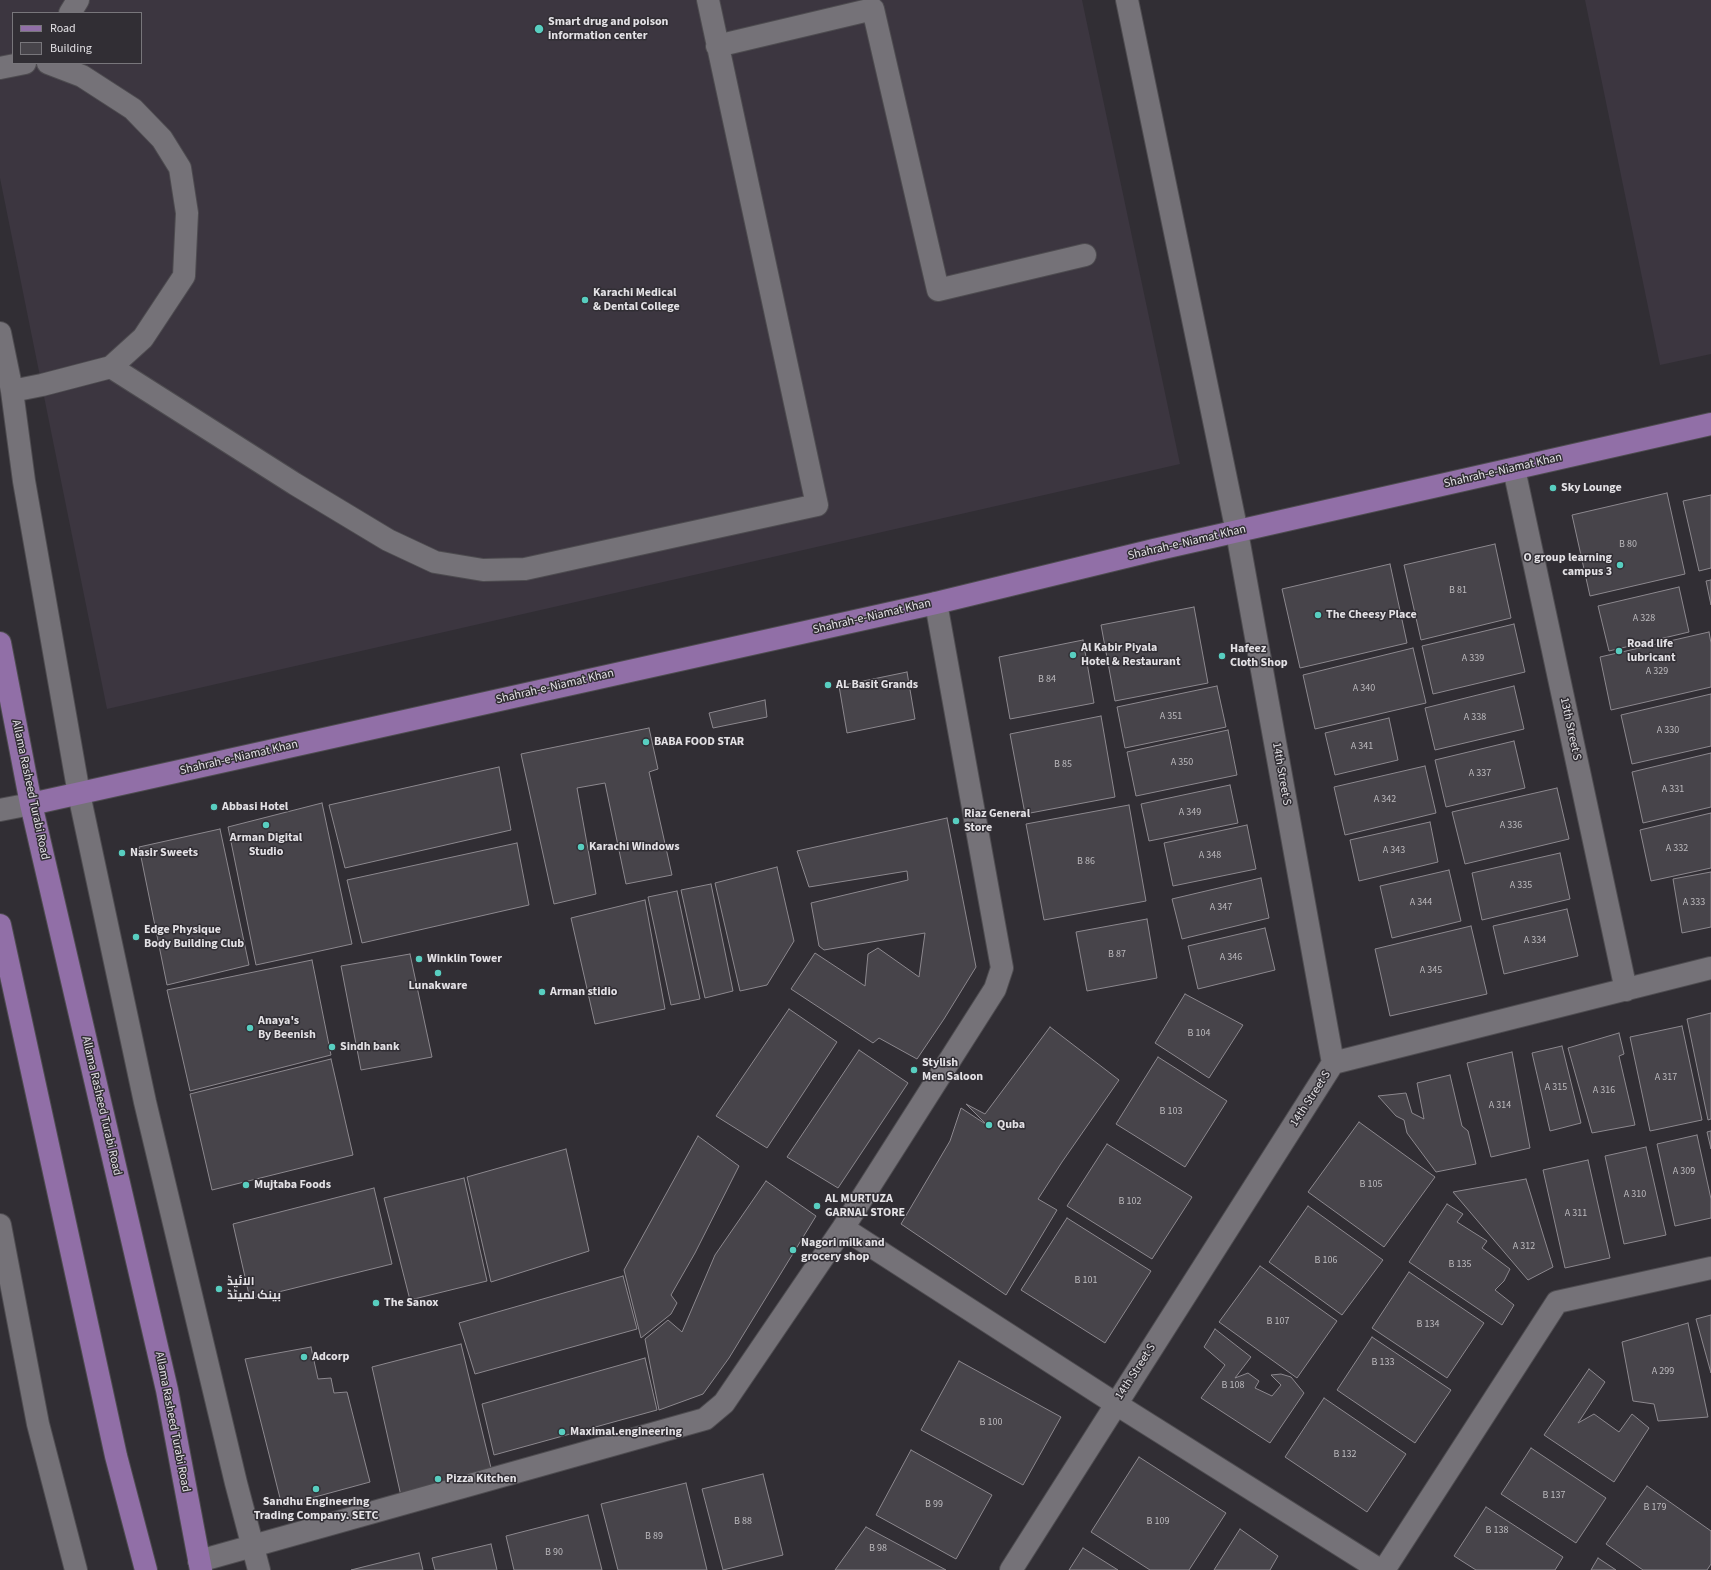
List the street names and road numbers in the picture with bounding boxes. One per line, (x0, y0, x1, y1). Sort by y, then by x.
street label: Shahrah-e-Niamat Khan (1443, 450, 1563, 492)
street label: Shahrah-e-Niamat Khan (1127, 522, 1247, 564)
street label: Shahrah-e-Niamat Khan (812, 596, 932, 638)
street label: Shahrah-e-Niamat Khan (495, 666, 615, 708)
street label: 13th Street S (1556, 696, 1584, 762)
street label: Allama Rasheed Turabi Road (8, 719, 52, 861)
street label: Shahrah-e-Niamat Khan (179, 737, 299, 779)
street label: 14th Street S (1268, 741, 1294, 807)
street label: Allama Rasheed Turabi Road (78, 1035, 124, 1177)
street label: 14th Street S (1288, 1068, 1334, 1130)
street label: 14th Street S (1113, 1341, 1159, 1403)
street label: Allama Rasheed Turabi Road (151, 1351, 193, 1493)

